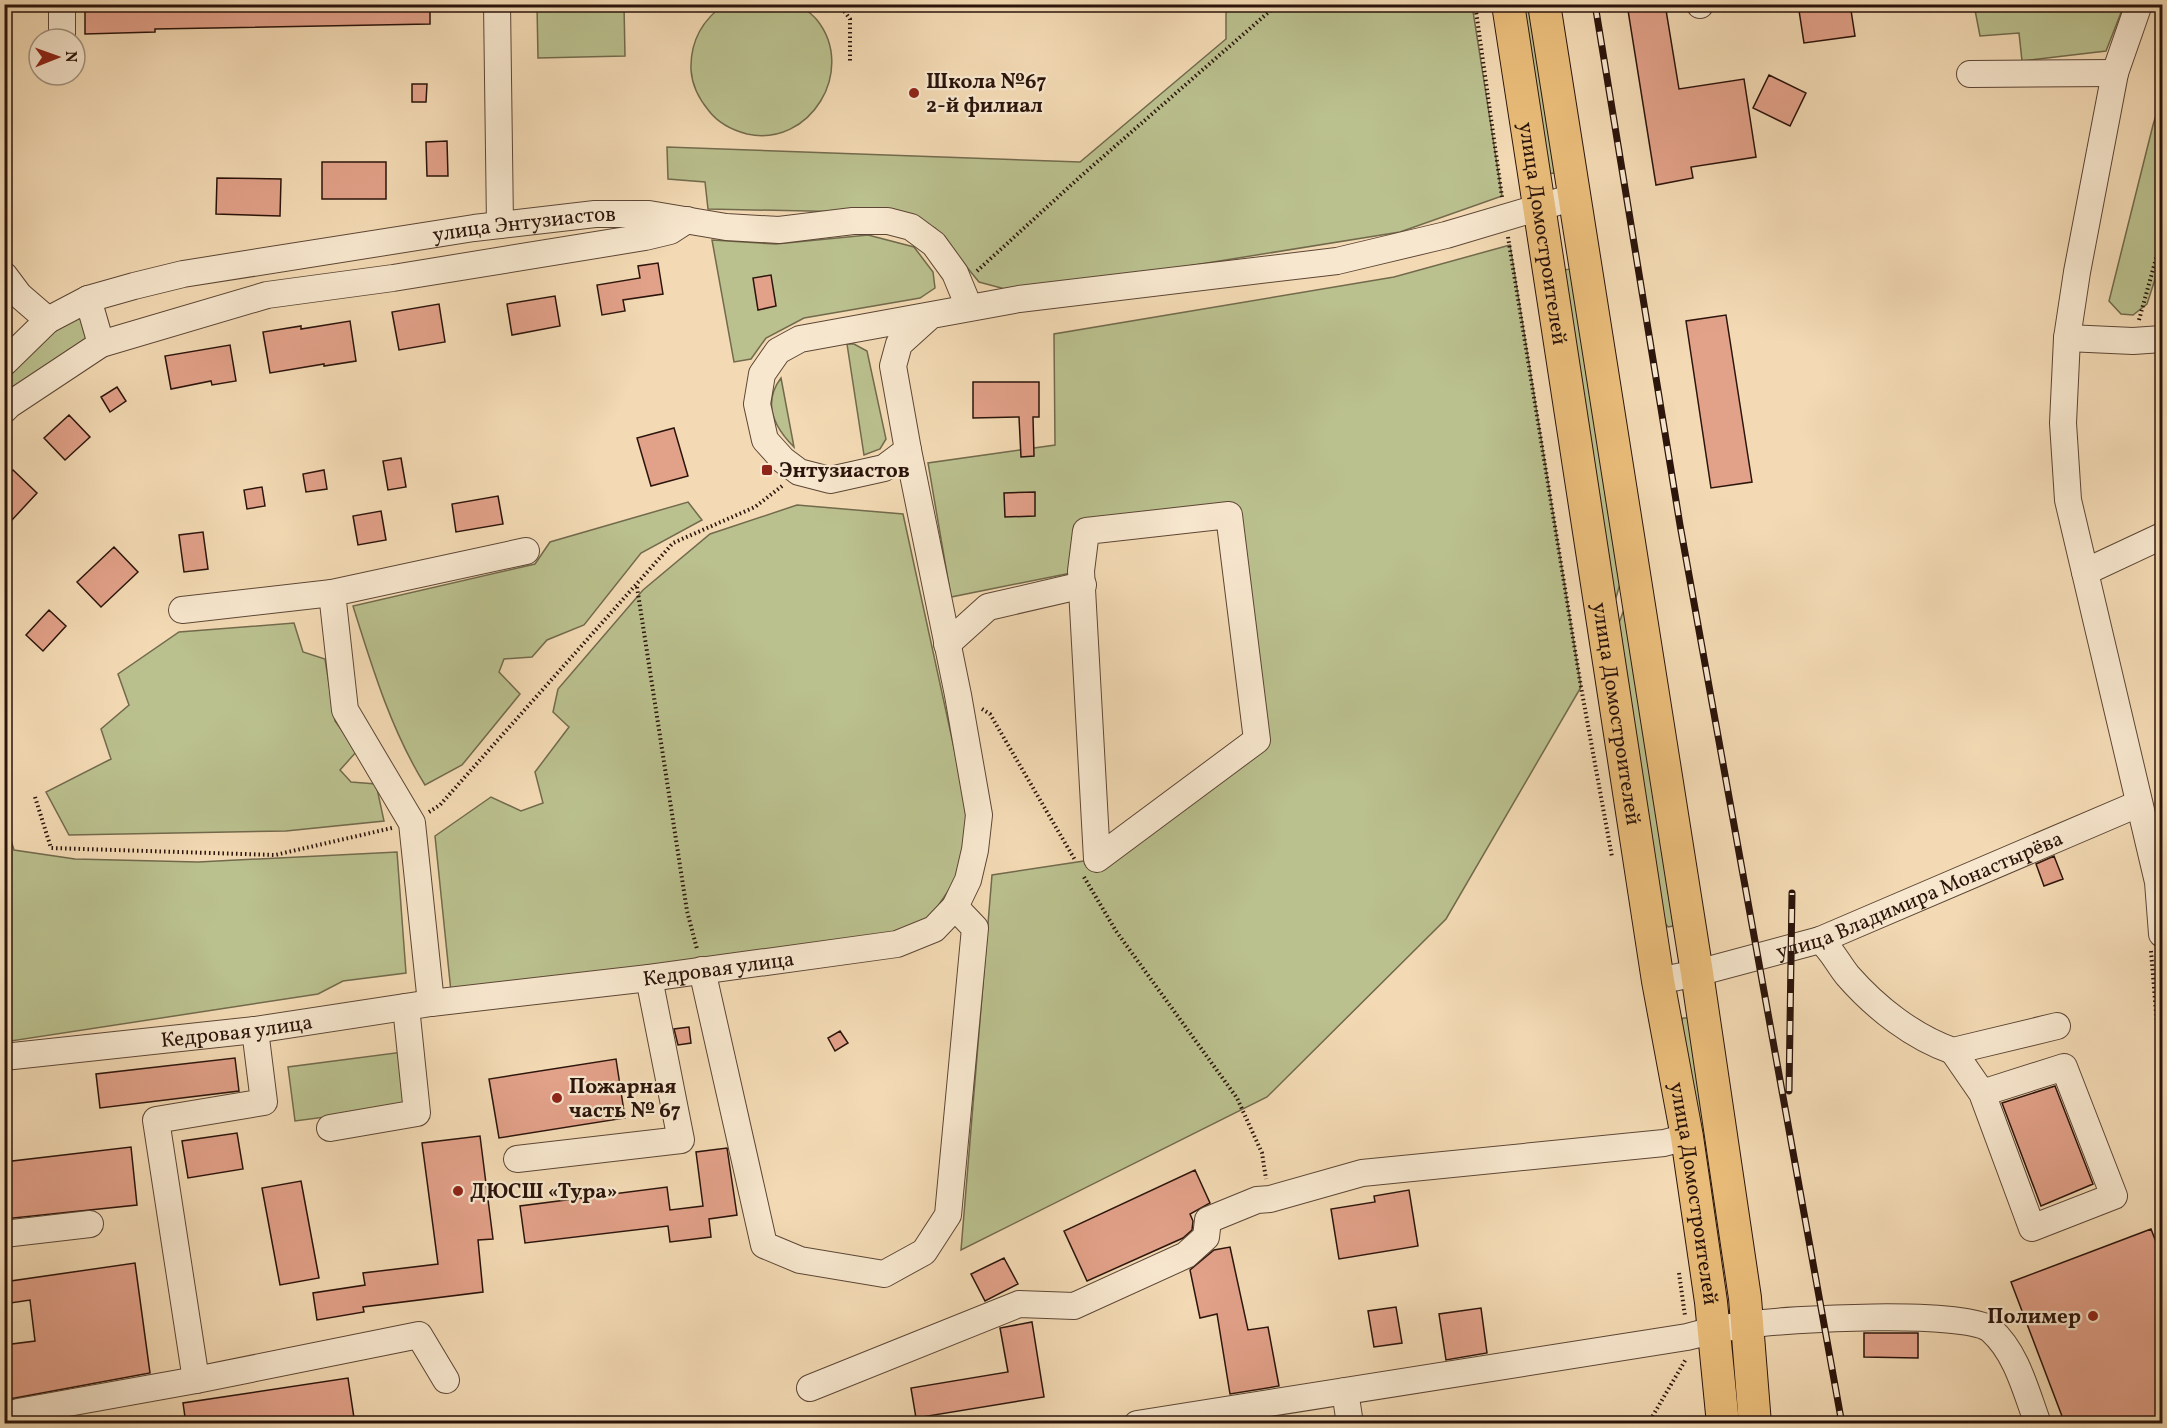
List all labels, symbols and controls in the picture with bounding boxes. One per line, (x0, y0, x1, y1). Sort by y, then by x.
north arrow (27, 27, 87, 87)
text: N (59, 51, 81, 63)
place label: Школа №67 2-й филиал (926, 68, 1047, 121)
marker: Школа №67 2-й филиал (907, 86, 921, 100)
street label: улица Домостроителей (1510, 120, 1573, 347)
street label: улица Энтузиастов (431, 201, 616, 250)
place label: Энтузиастов (779, 457, 910, 486)
marker: Энтузиастов (760, 463, 774, 477)
street label: улица Домостроителей (1584, 600, 1647, 828)
street label: улица Владимира Монастырёва (1773, 825, 2068, 967)
street label: Кедровая улица (641, 945, 796, 995)
street label: Кедровая улица (159, 1008, 315, 1056)
place label: Пожарная часть № 67 (569, 1073, 681, 1126)
street label: улица Домостроителей (1661, 1080, 1724, 1307)
marker: Пожарная часть № 67 (550, 1091, 564, 1105)
place label: ДЮСШ «Тура» (470, 1178, 618, 1207)
marker: ДЮСШ «Тура» (451, 1184, 465, 1198)
place label: Полимер (1987, 1303, 2081, 1332)
marker: Полимер (2086, 1309, 2100, 1323)

